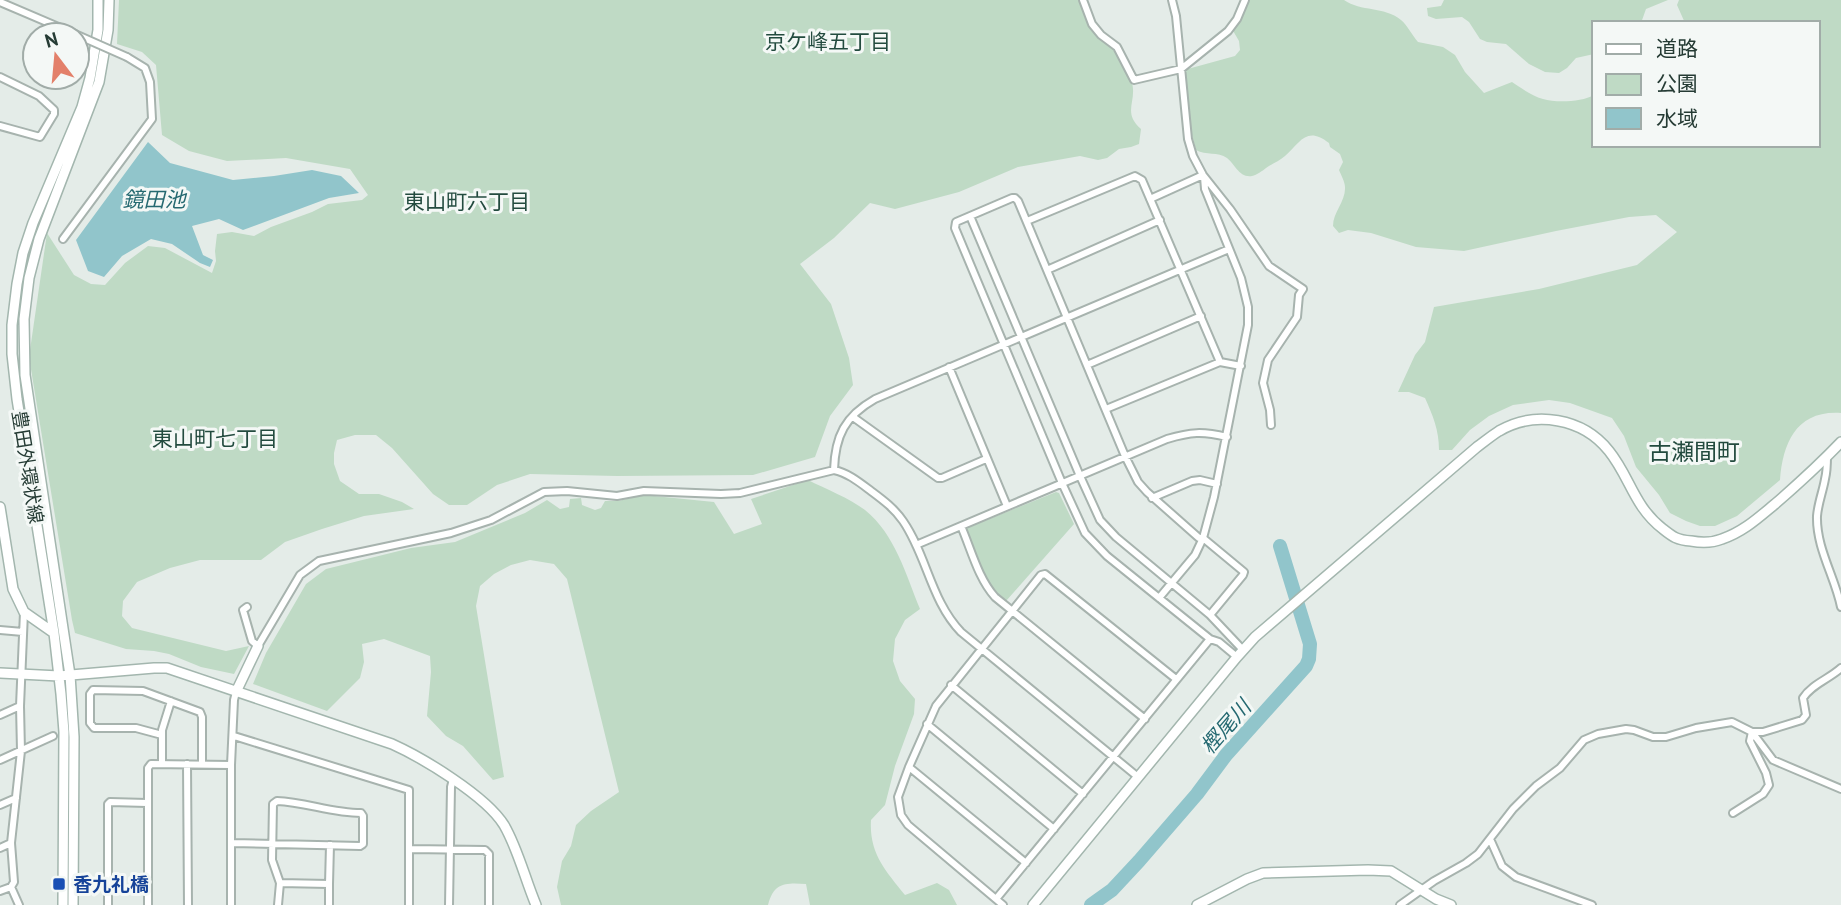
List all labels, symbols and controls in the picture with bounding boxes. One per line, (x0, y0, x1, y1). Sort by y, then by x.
north arrow (21, 21, 91, 91)
legend (1592, 21, 1820, 147)
text: N (42, 26, 61, 53)
district label: 京ケ峰五丁目 (765, 28, 891, 55)
text: 道路 (1656, 35, 1698, 62)
text: 公園 (1656, 70, 1698, 97)
text: 水域 (1656, 105, 1698, 132)
water label: 鏡田池 (123, 186, 187, 213)
district label: 東山町六丁目 (404, 188, 530, 215)
street label: 豊田外環状線 (7, 409, 49, 525)
district label: 東山町七丁目 (152, 425, 278, 452)
district label: 古瀬間町 (1648, 437, 1740, 466)
water label: 樫尾川 (1195, 693, 1258, 759)
place label: 香九礼橋 (73, 872, 149, 896)
marker: 香九礼橋 (51, 876, 67, 892)

